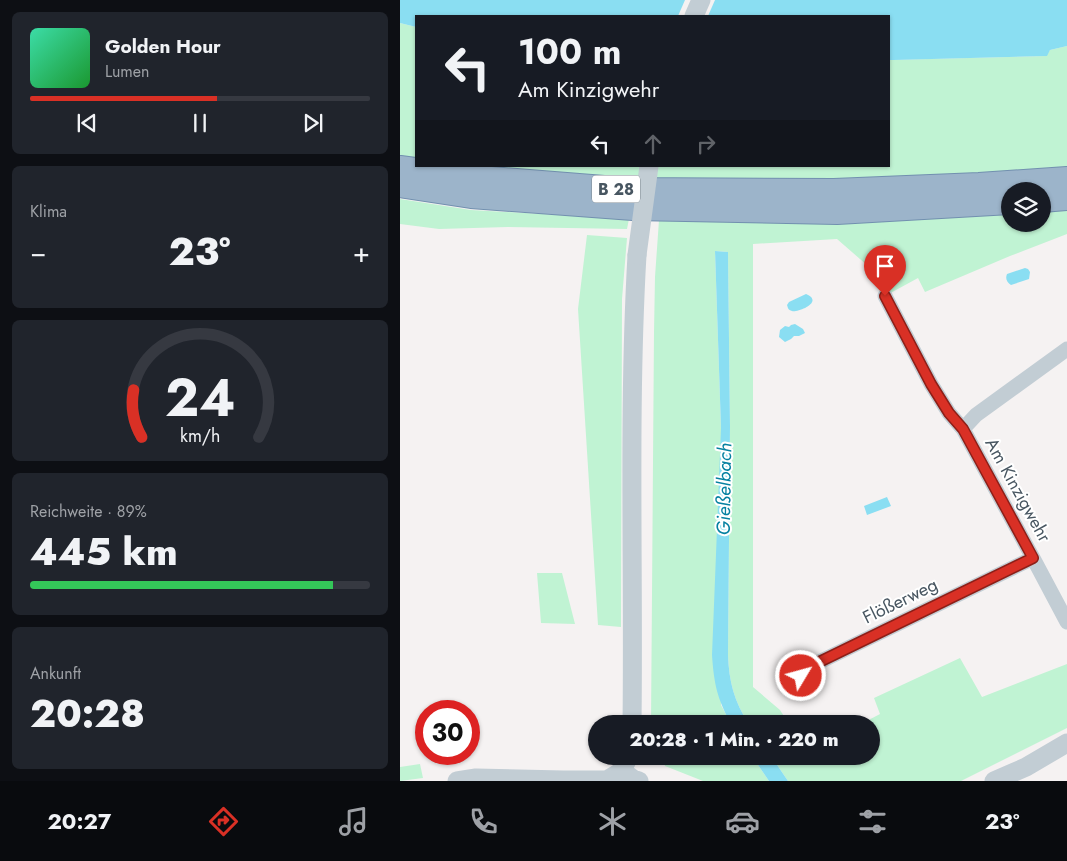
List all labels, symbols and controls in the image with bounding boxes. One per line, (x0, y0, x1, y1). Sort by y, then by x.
text: 100 m (518, 27, 621, 77)
text: Golden Hour (105, 33, 221, 60)
icon: left (435, 35, 500, 100)
text: Lumen (105, 60, 149, 83)
text: Am Kinzigwehr (518, 73, 659, 105)
icon: previous (73, 109, 101, 137)
icon: pause (186, 109, 214, 137)
icon: next (299, 109, 327, 137)
icon: left (586, 130, 614, 158)
icon: ahead (639, 130, 667, 158)
icon: right (692, 130, 720, 158)
road number: B 28 (592, 175, 640, 202)
map controls (1001, 182, 1051, 232)
button: layers (1001, 182, 1051, 232)
text: Klima (30, 200, 67, 223)
text: 23° (169, 224, 231, 279)
text: − (30, 232, 47, 273)
text: + (353, 232, 370, 273)
pin (864, 245, 906, 296)
icon: arrive (871, 252, 899, 280)
text: 24 (165, 360, 235, 436)
text: km/h (180, 423, 220, 449)
street label: Am Kinzigwehr (979, 433, 1058, 548)
water label: Gießelbach (710, 442, 738, 536)
text: Reichweite · 89% (30, 500, 147, 523)
text: 445 km (30, 524, 178, 579)
street label: Flößerweg (858, 572, 942, 630)
position arrow (774, 649, 826, 701)
text: Ankunft (30, 662, 81, 685)
text: 20:28 (30, 686, 145, 741)
speed limit sign: 30 (415, 700, 480, 765)
text: 20:28 · 1 Min. · 220 m (629, 726, 839, 753)
icon: directions (206, 804, 241, 839)
icon: music (336, 804, 371, 839)
icon: phone (466, 804, 501, 839)
icon: climate (595, 804, 630, 839)
icon: car (725, 804, 760, 839)
icon: filters (855, 804, 890, 839)
text: 20:27 (47, 805, 111, 837)
text: 23° (985, 805, 1020, 837)

